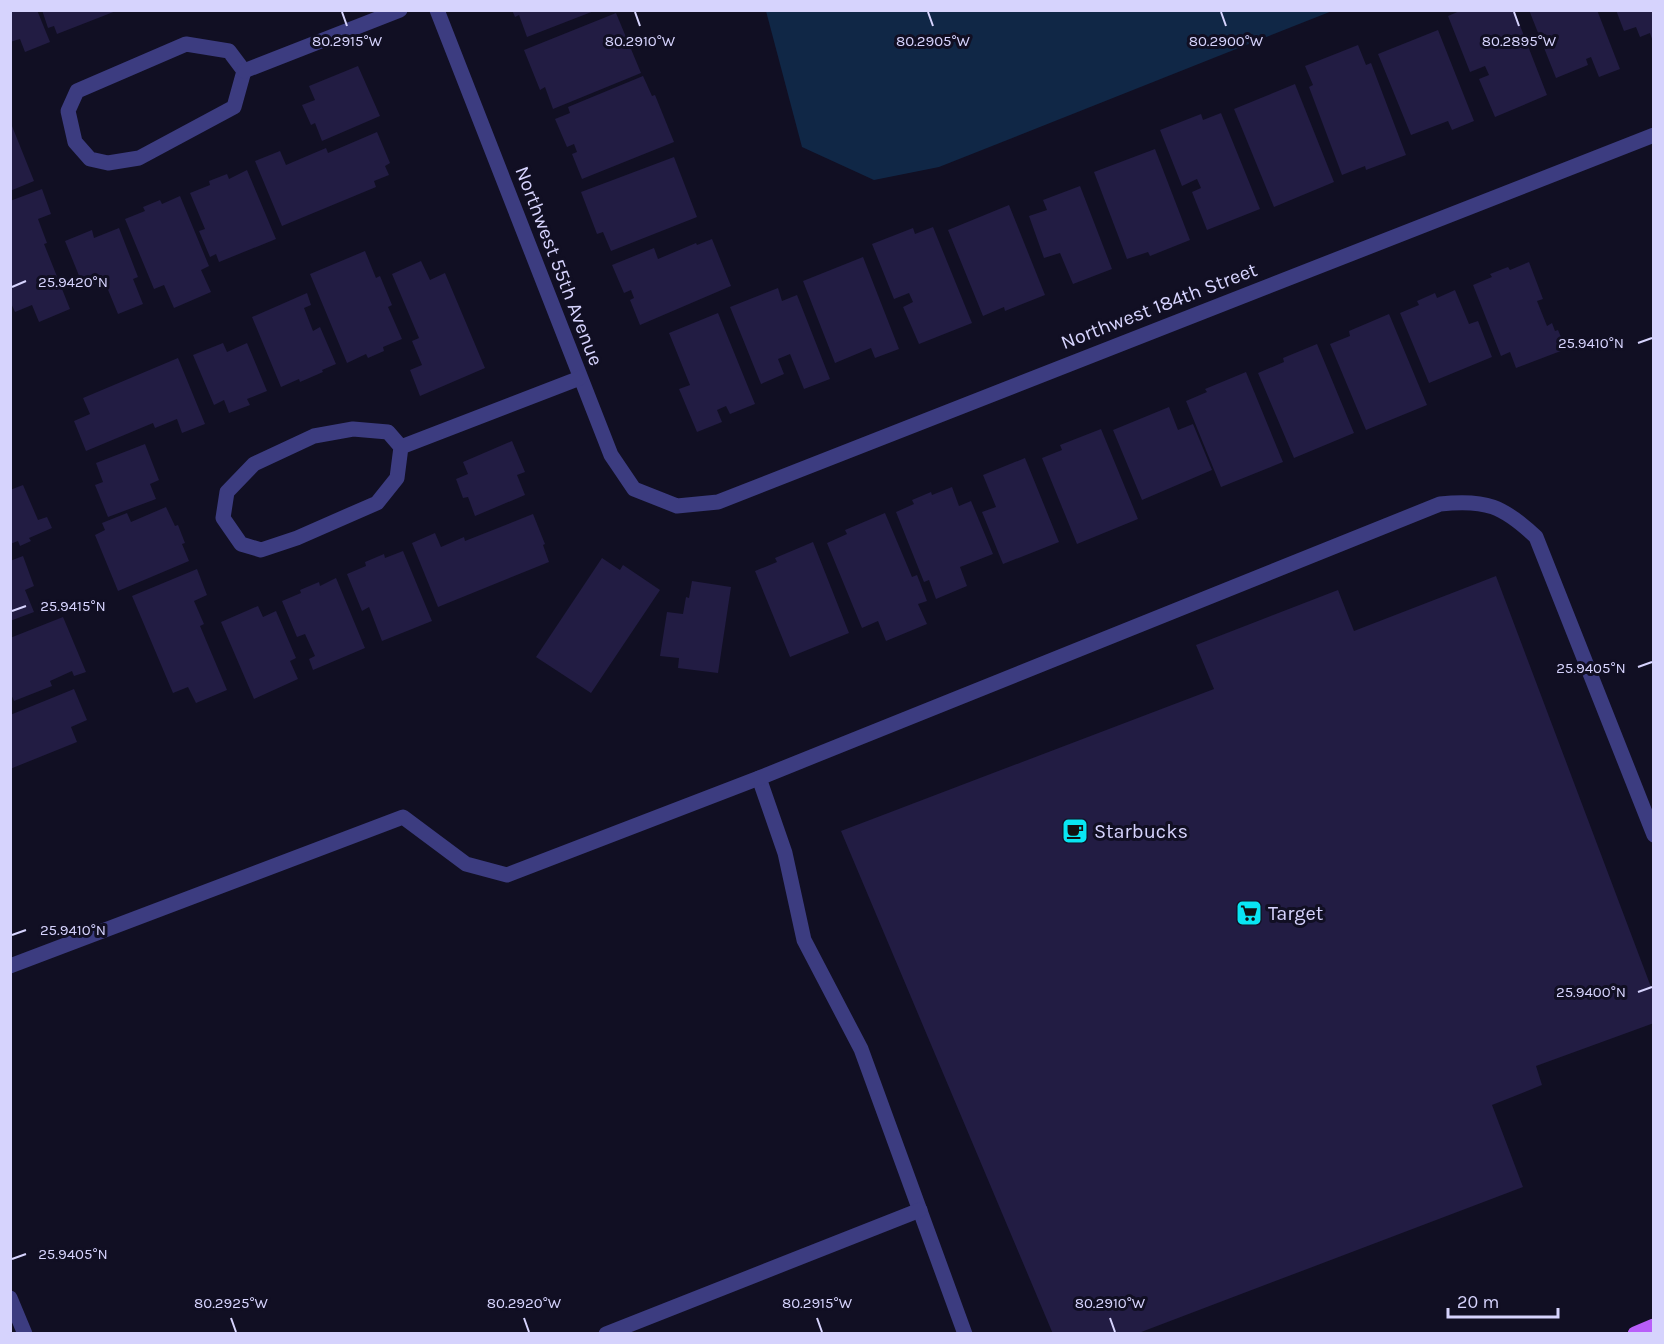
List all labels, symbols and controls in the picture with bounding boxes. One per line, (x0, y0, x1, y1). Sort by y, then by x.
text: 80.2915°W (312, 32, 383, 50)
text: 80.2910°W (605, 32, 676, 50)
text: 80.2905°W (896, 32, 971, 50)
text: 80.2900°W (1189, 32, 1264, 50)
text: 80.2895°W (1482, 32, 1557, 50)
street label: Northwest 55th Avenue (510, 163, 608, 369)
street label: Northwest 184th Street (1058, 258, 1261, 354)
text: 25.9420°N (38, 273, 108, 291)
text: 25.9410°N (1558, 334, 1624, 352)
text: 25.9415°N (40, 597, 106, 615)
text: 25.9405°N (1556, 659, 1626, 677)
cafe icon: Starbucks (1060, 816, 1090, 846)
place label: Starbucks (1094, 820, 1188, 843)
supermarket icon: Target (1234, 898, 1264, 928)
place label: Target (1268, 902, 1324, 925)
text: 25.9410°N (40, 921, 106, 939)
text: 25.9400°N (1556, 983, 1626, 1001)
text: 25.9405°N (38, 1245, 108, 1263)
scale bar (1448, 1281, 1558, 1319)
text: 20 m (1457, 1291, 1499, 1313)
text: 80.2925°W (194, 1294, 269, 1312)
text: 80.2920°W (487, 1294, 562, 1312)
text: 80.2915°W (782, 1294, 853, 1312)
text: 80.2910°W (1075, 1294, 1146, 1312)

